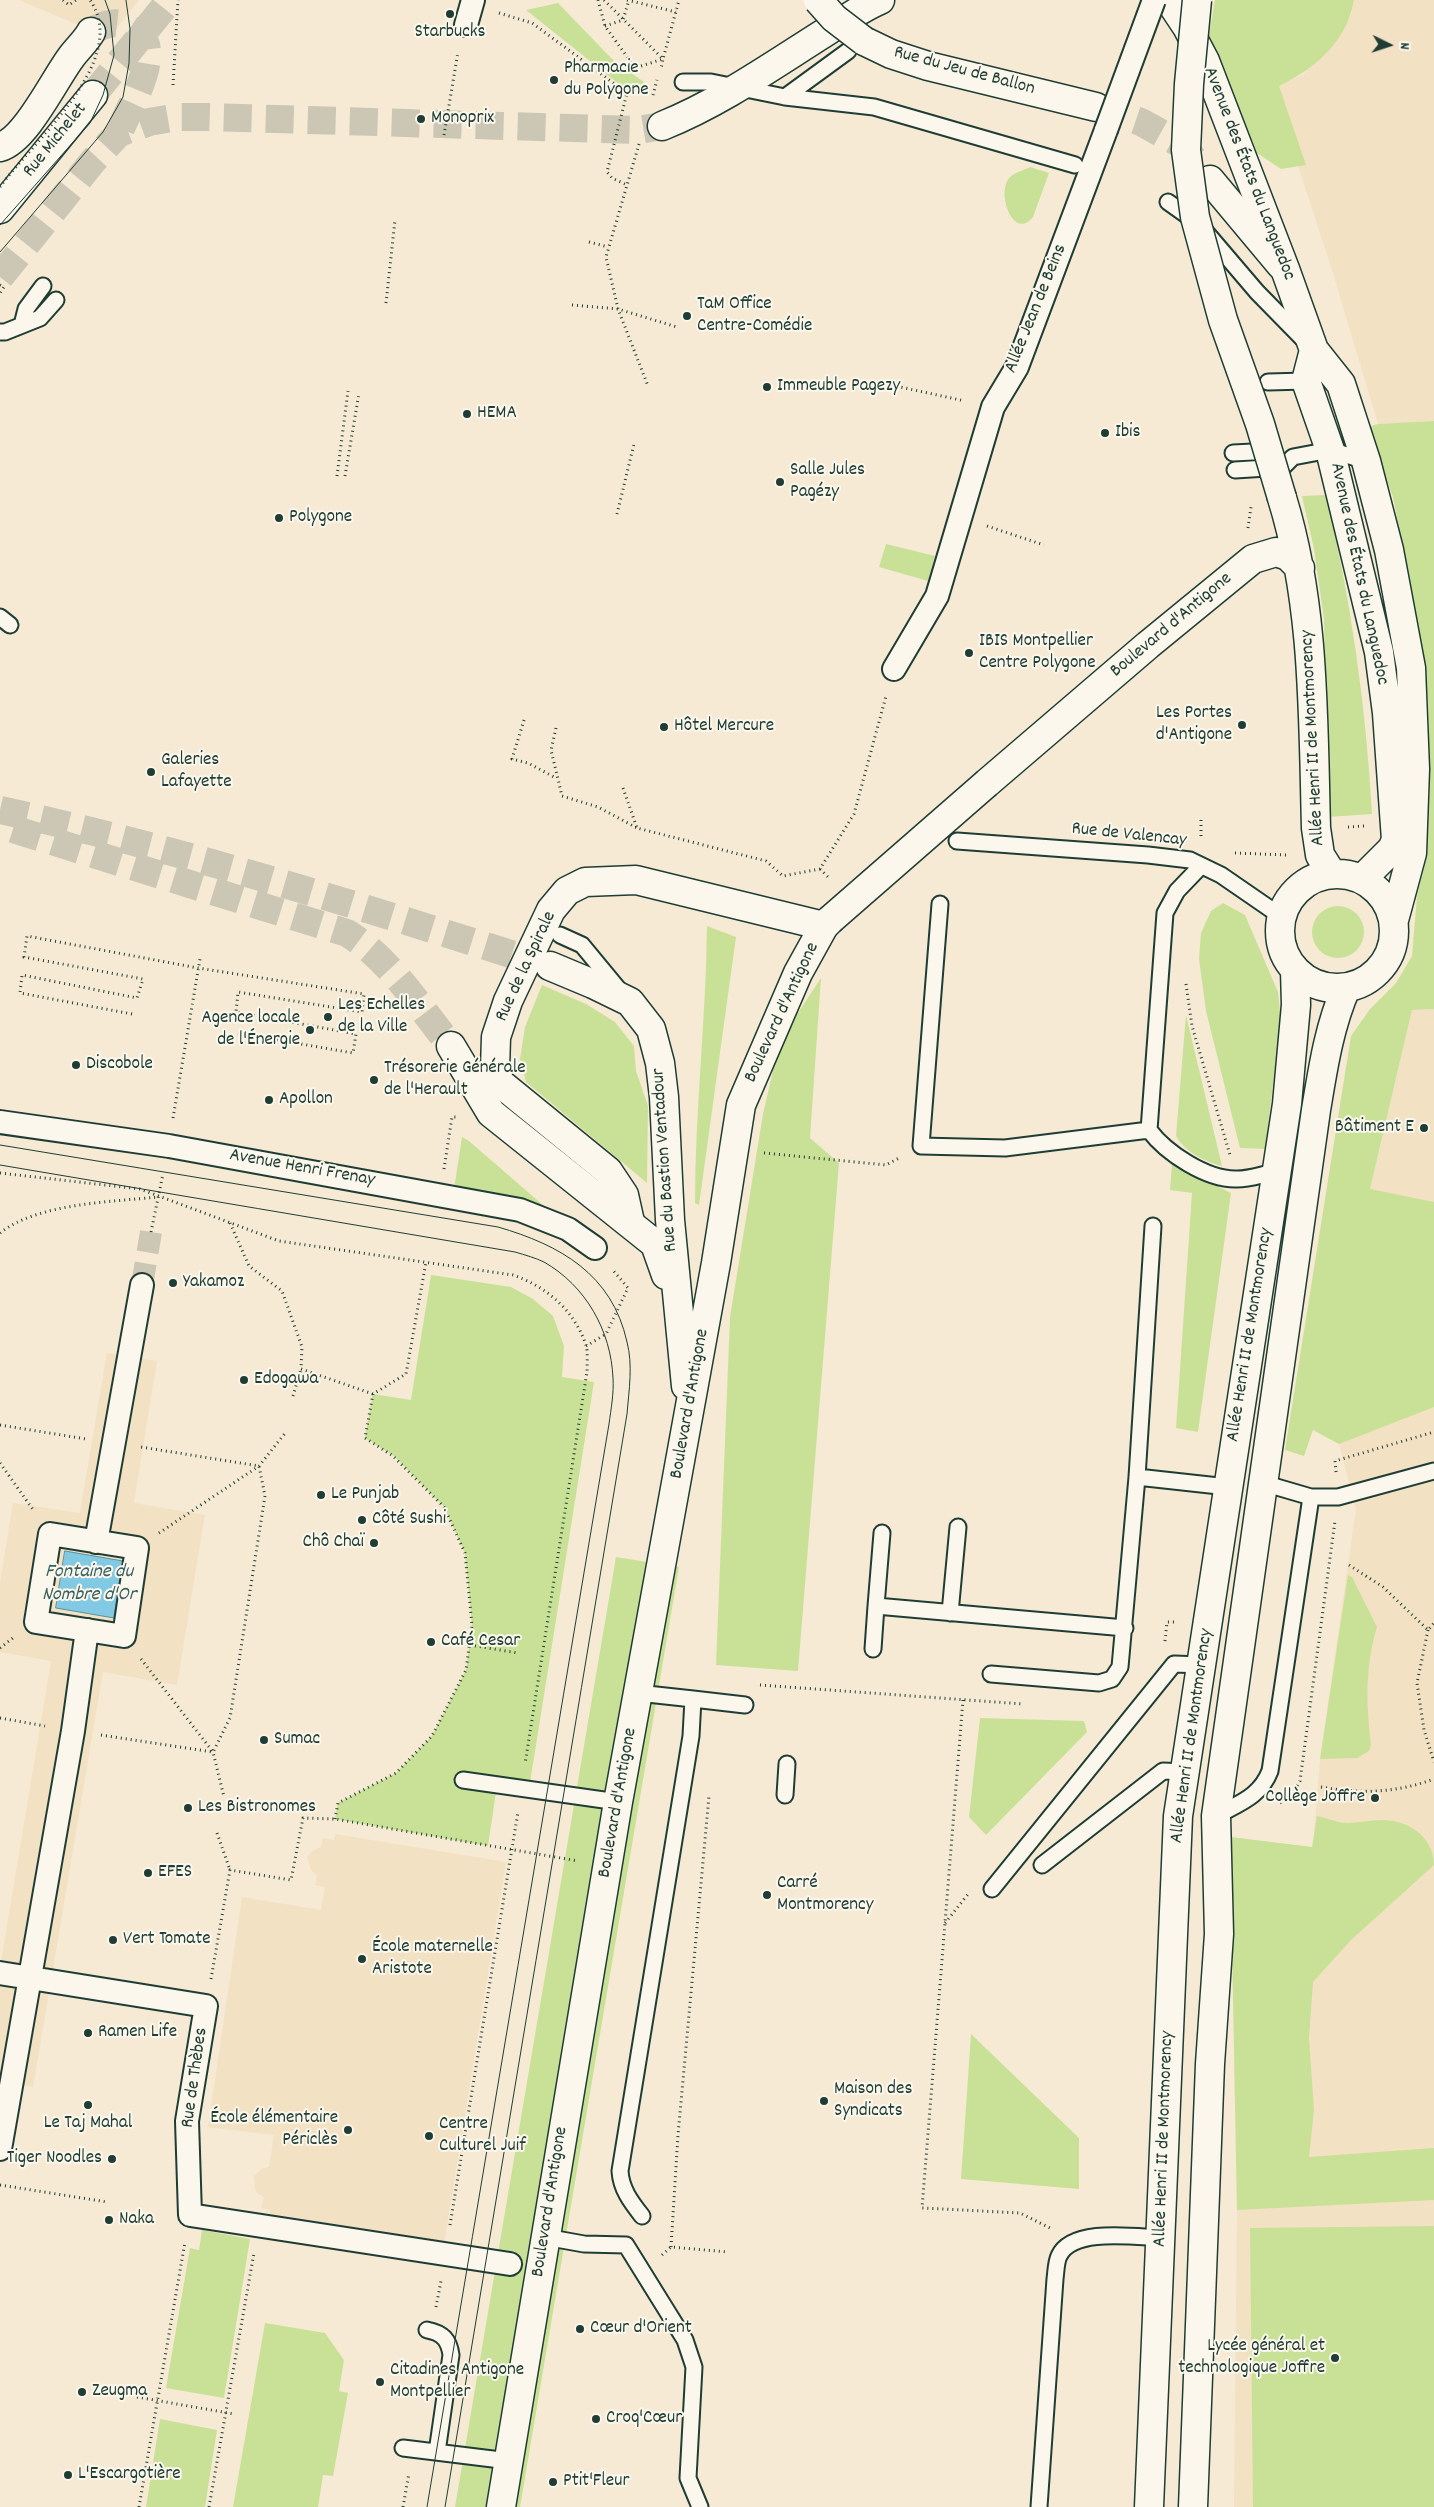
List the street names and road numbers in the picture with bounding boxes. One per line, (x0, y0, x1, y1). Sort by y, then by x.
street label: Rue du Jeu de Ballon (891, 42, 1037, 102)
street label: Avenue des États du Languedoc (1197, 64, 1299, 284)
street label: Rue Michelet (19, 99, 93, 183)
street label: Allée Jean de Beins (1001, 241, 1073, 377)
street label: Avenue des États du Languedoc (1323, 461, 1393, 687)
street label: Boulevard d'Antigone (1106, 568, 1238, 684)
street label: Allée Henri II de Montmorency (1297, 629, 1331, 847)
street label: Rue de Valencay (1070, 819, 1188, 853)
street label: Rue de la Spirale (492, 908, 562, 1026)
street label: Boulevard d'Antigone (741, 939, 825, 1087)
street label: Rue du Bastion Ventadour (648, 1067, 684, 1253)
street label: Avenue Henri Frenay (227, 1145, 377, 1193)
street label: Allée Henri II de Montmorency (1223, 1226, 1279, 1444)
street label: Boulevard d'Antigone (667, 1327, 715, 1481)
street label: Allée Henri II de Montmorency (1167, 1627, 1219, 1845)
street label: Boulevard d'Antigone (595, 1726, 643, 1880)
street label: Rue de Thèbes (178, 2026, 214, 2130)
street label: Allée Henri II de Montmorency (1150, 2031, 1180, 2247)
street label: Boulevard d'Antigone (528, 2125, 574, 2279)

